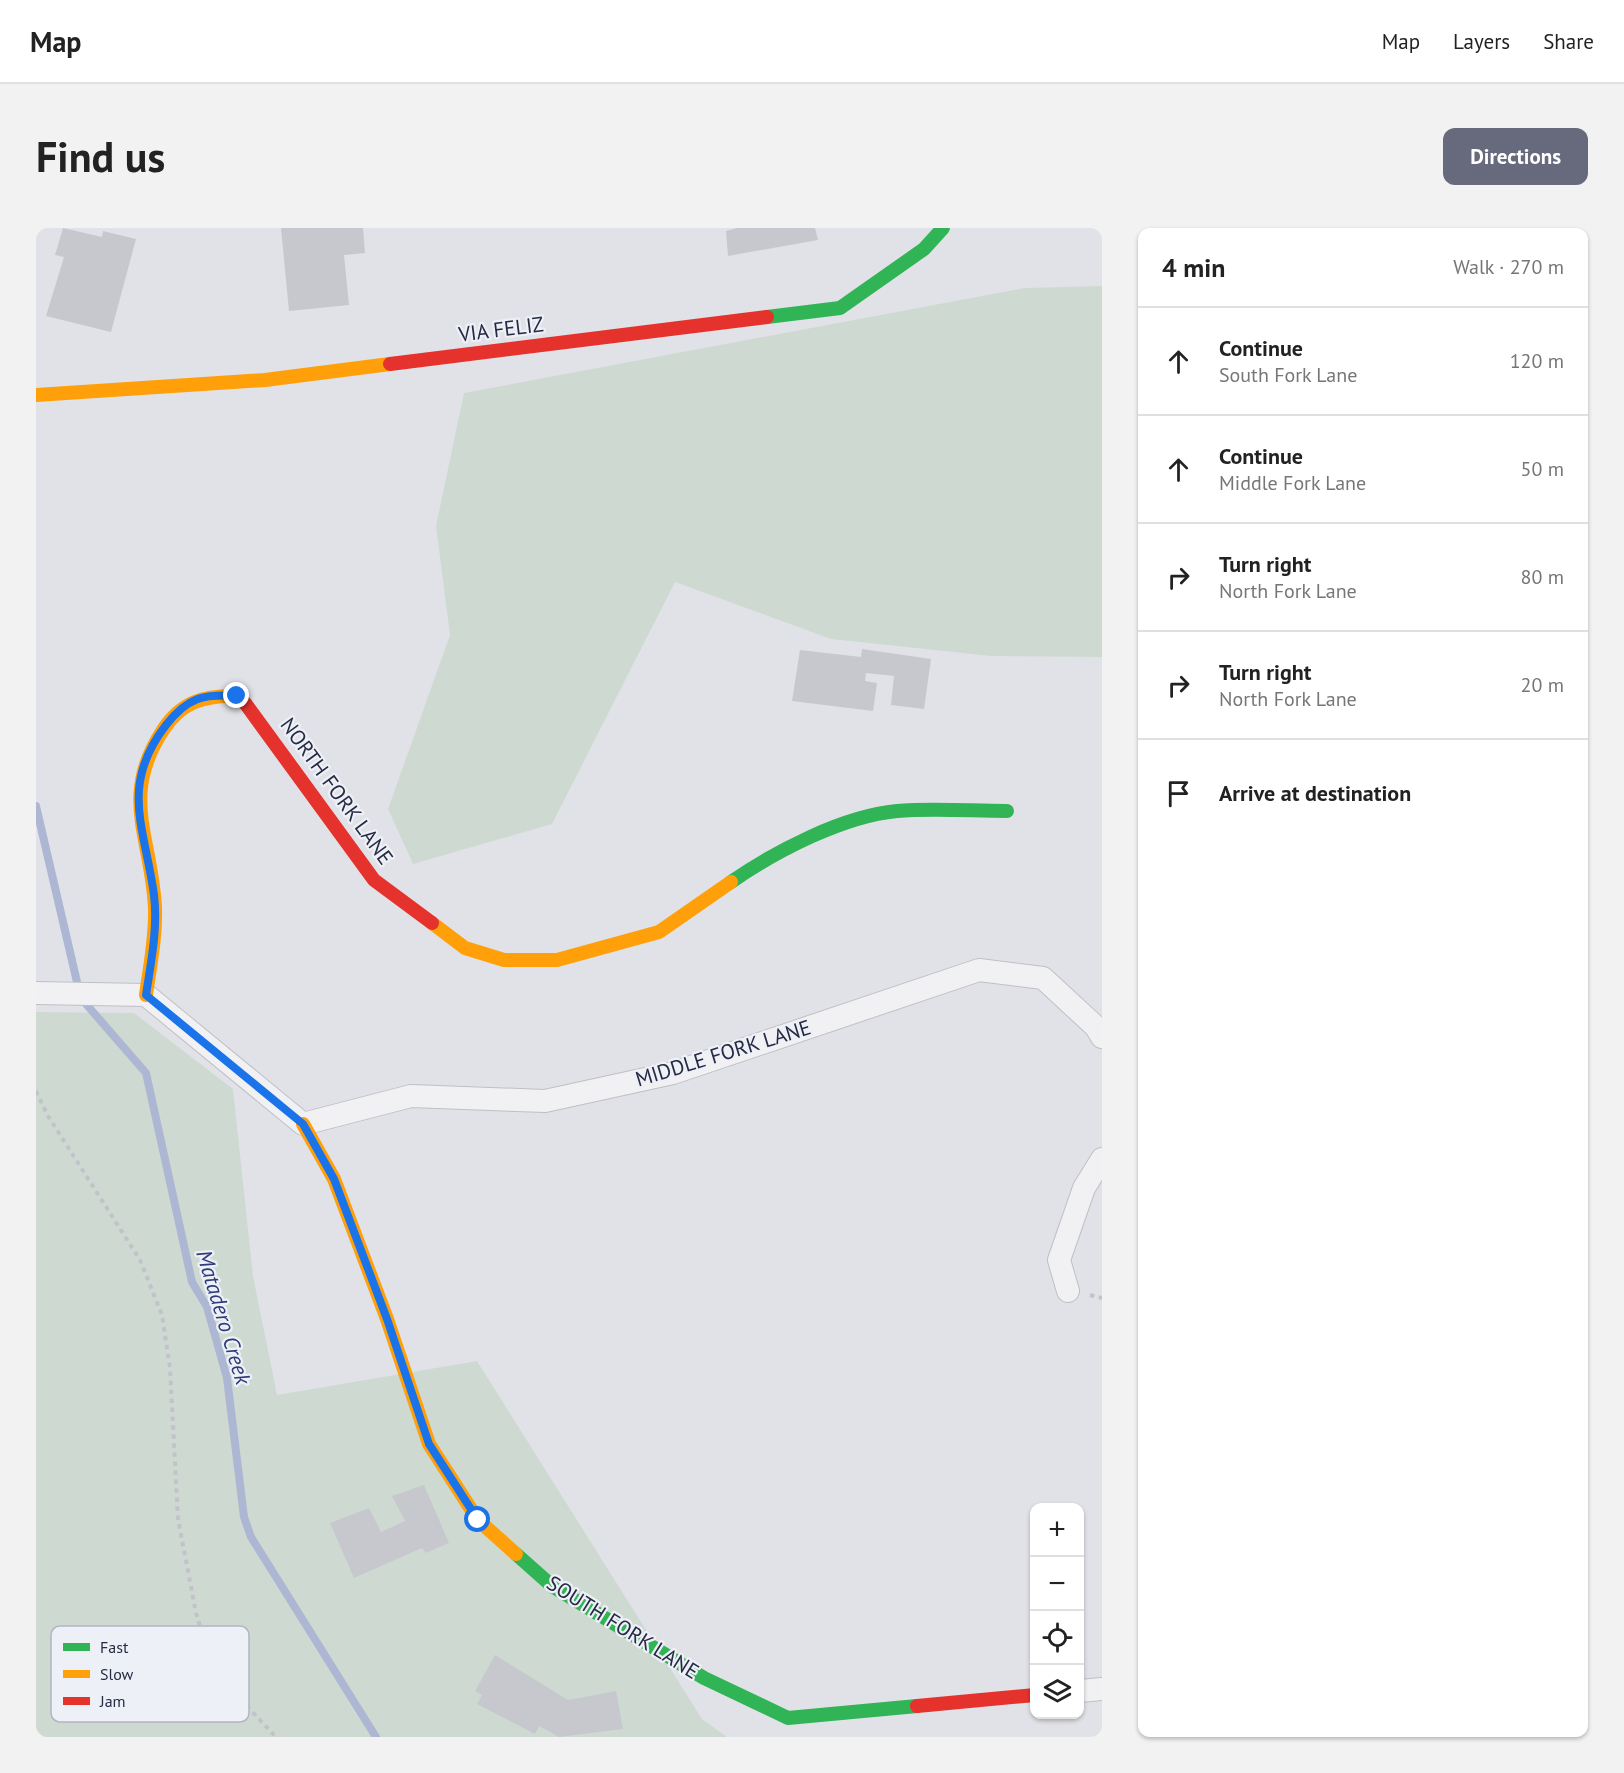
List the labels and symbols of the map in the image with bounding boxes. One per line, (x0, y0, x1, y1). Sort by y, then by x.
street label: VIA FELIZ (456, 310, 545, 348)
route end (223, 682, 249, 708)
street label: NORTH FORK LANE (275, 712, 399, 870)
street label: MIDDLE FORK LANE (632, 1013, 814, 1093)
water label: Matadero Creek (190, 1246, 258, 1389)
route start (464, 1506, 490, 1532)
street label: SOUTH FORK LANE (542, 1569, 704, 1685)
legend (51, 1626, 249, 1722)
text: Fast (100, 1637, 129, 1657)
text: Slow (100, 1664, 134, 1684)
text: Jam (99, 1691, 126, 1711)

